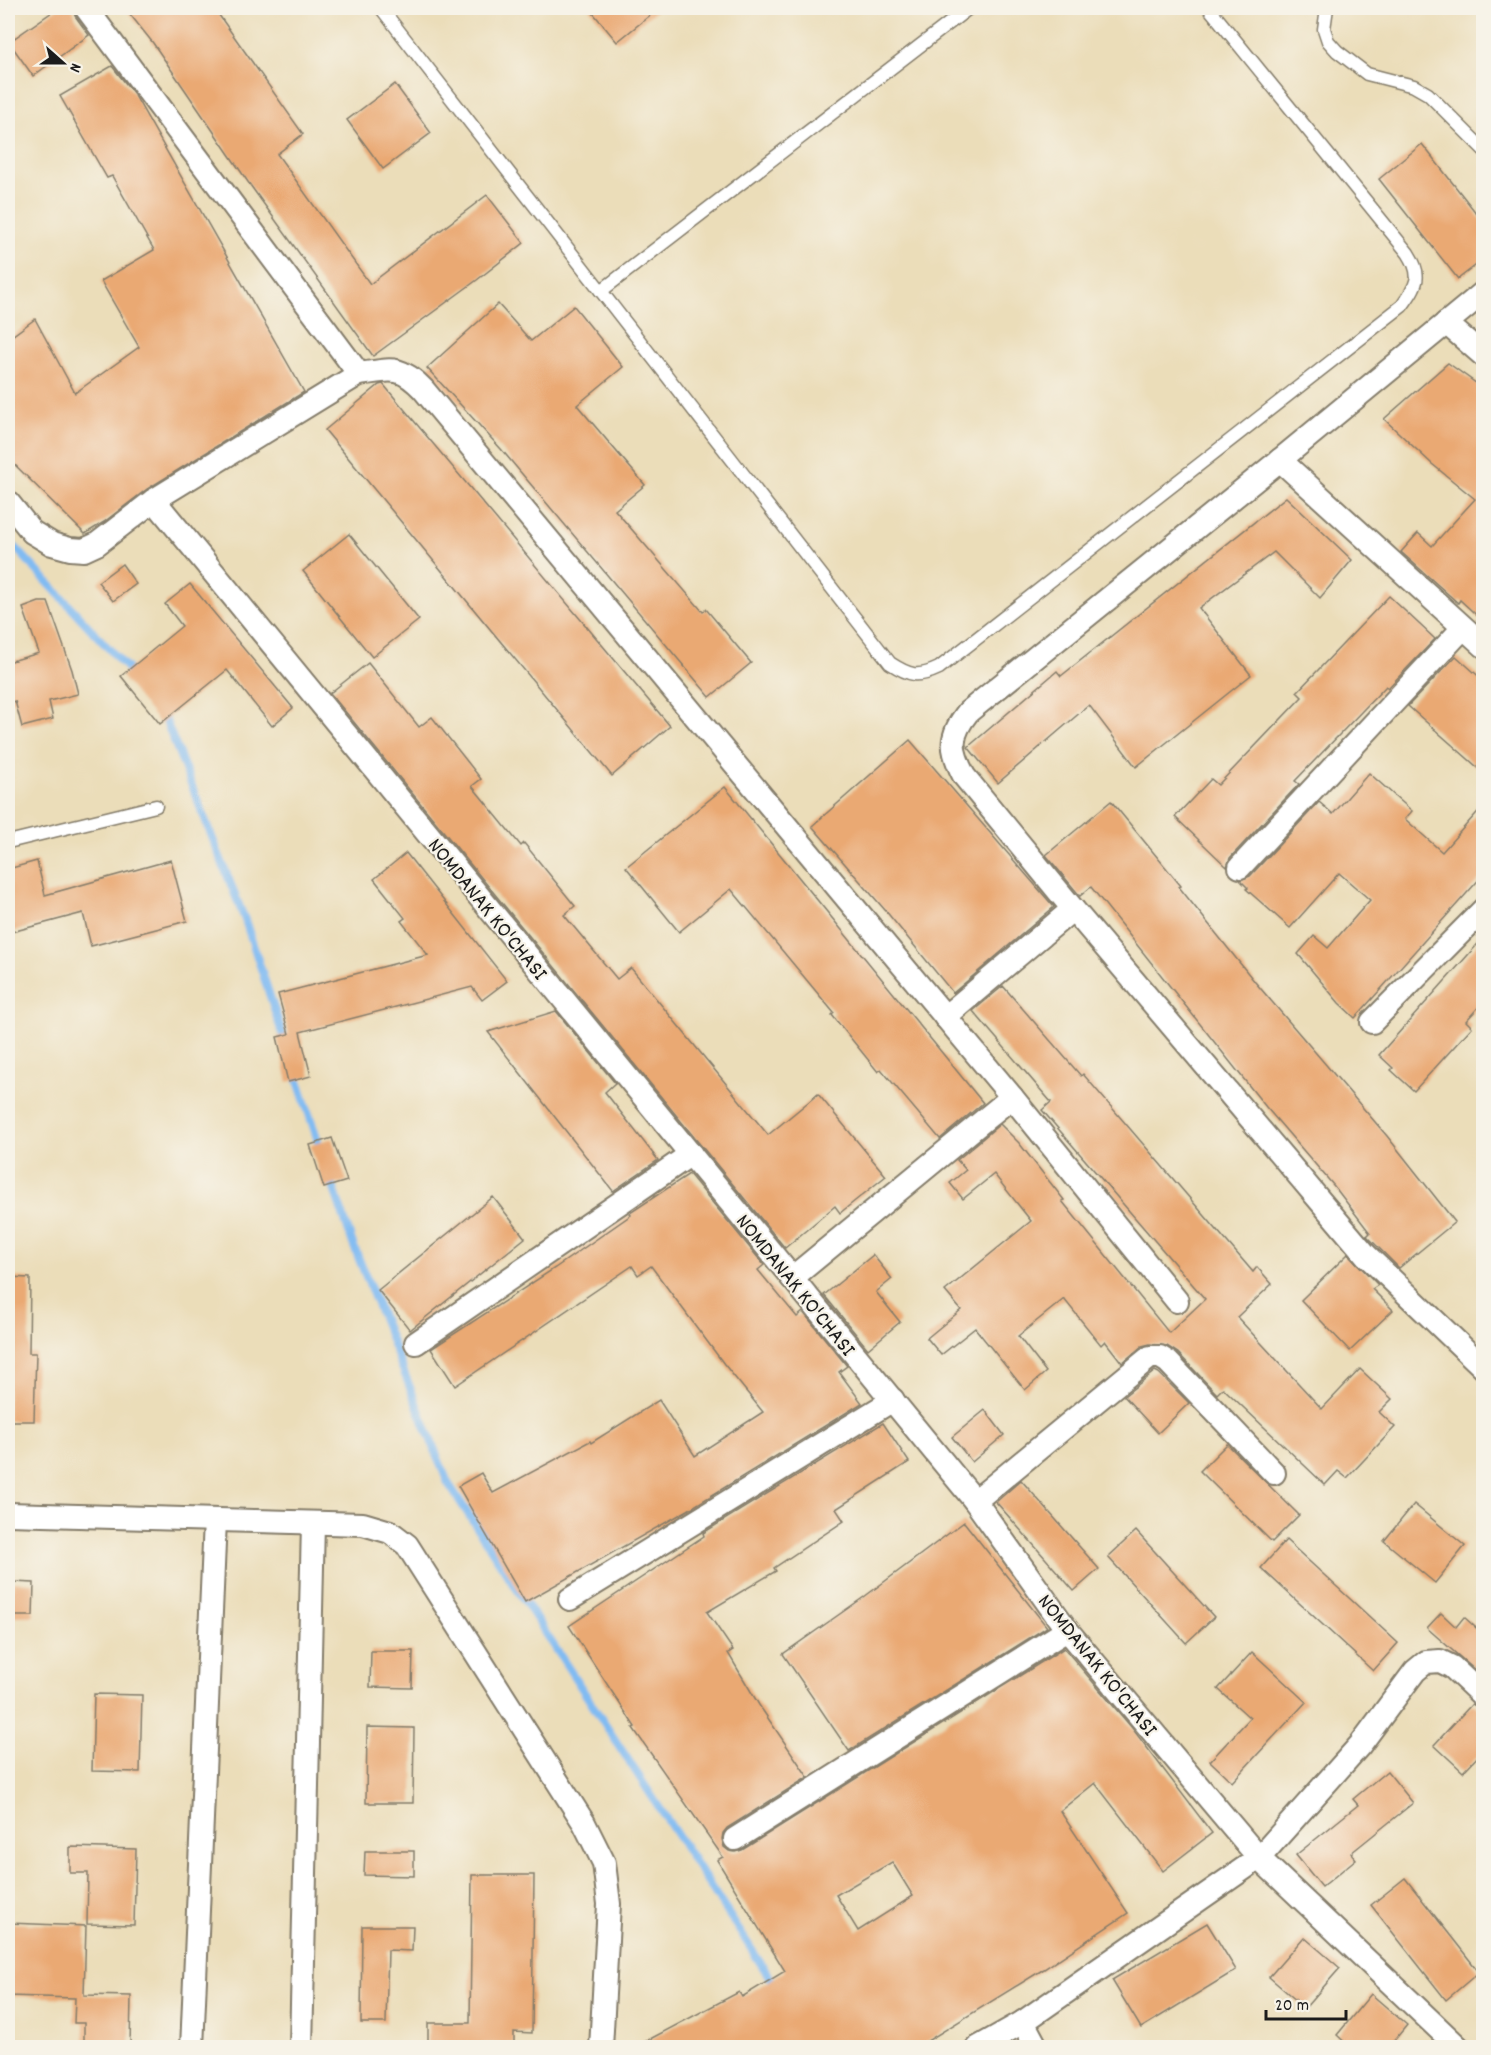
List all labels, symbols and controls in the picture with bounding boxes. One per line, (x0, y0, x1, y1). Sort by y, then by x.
north arrow (33, 33, 93, 93)
text: N (62, 60, 87, 75)
street label: NOMDANAK KO'CHASI (419, 832, 554, 988)
street label: NOMDANAK KO'CHASI (727, 1208, 862, 1364)
street label: NOMDANAK KO'CHASI (1029, 1588, 1164, 1744)
scale bar (1266, 1983, 1346, 2021)
text: 20 m (1275, 1994, 1309, 2019)

